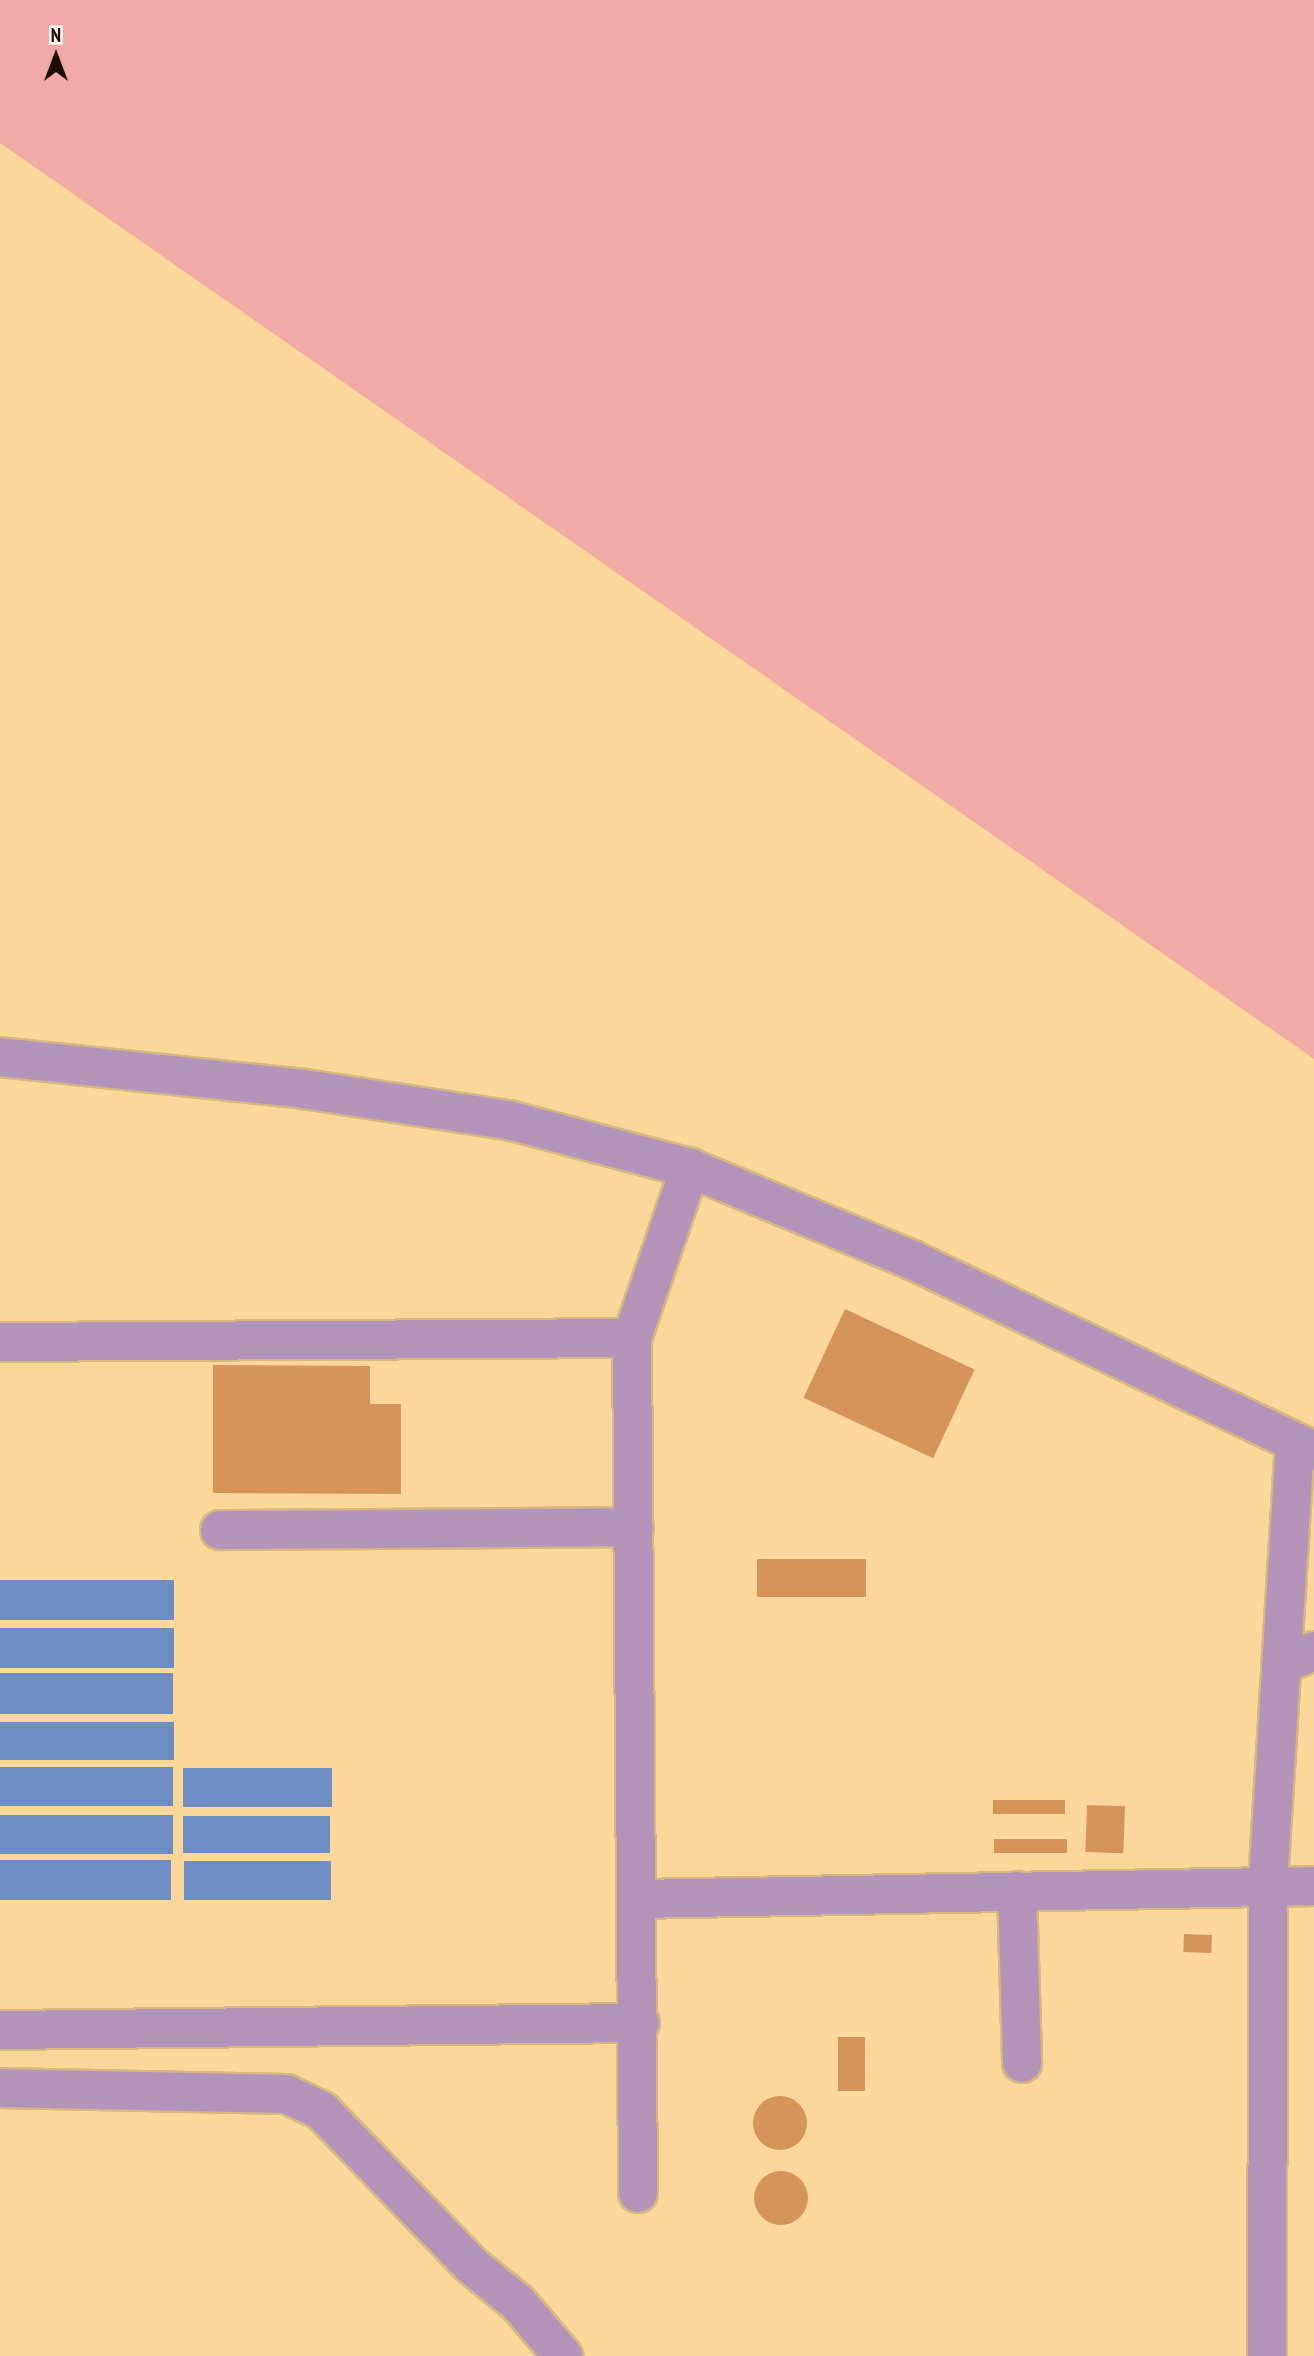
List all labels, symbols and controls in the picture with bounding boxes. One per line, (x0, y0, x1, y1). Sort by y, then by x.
north arrow (21, 21, 91, 91)
text: N (51, 23, 61, 47)

